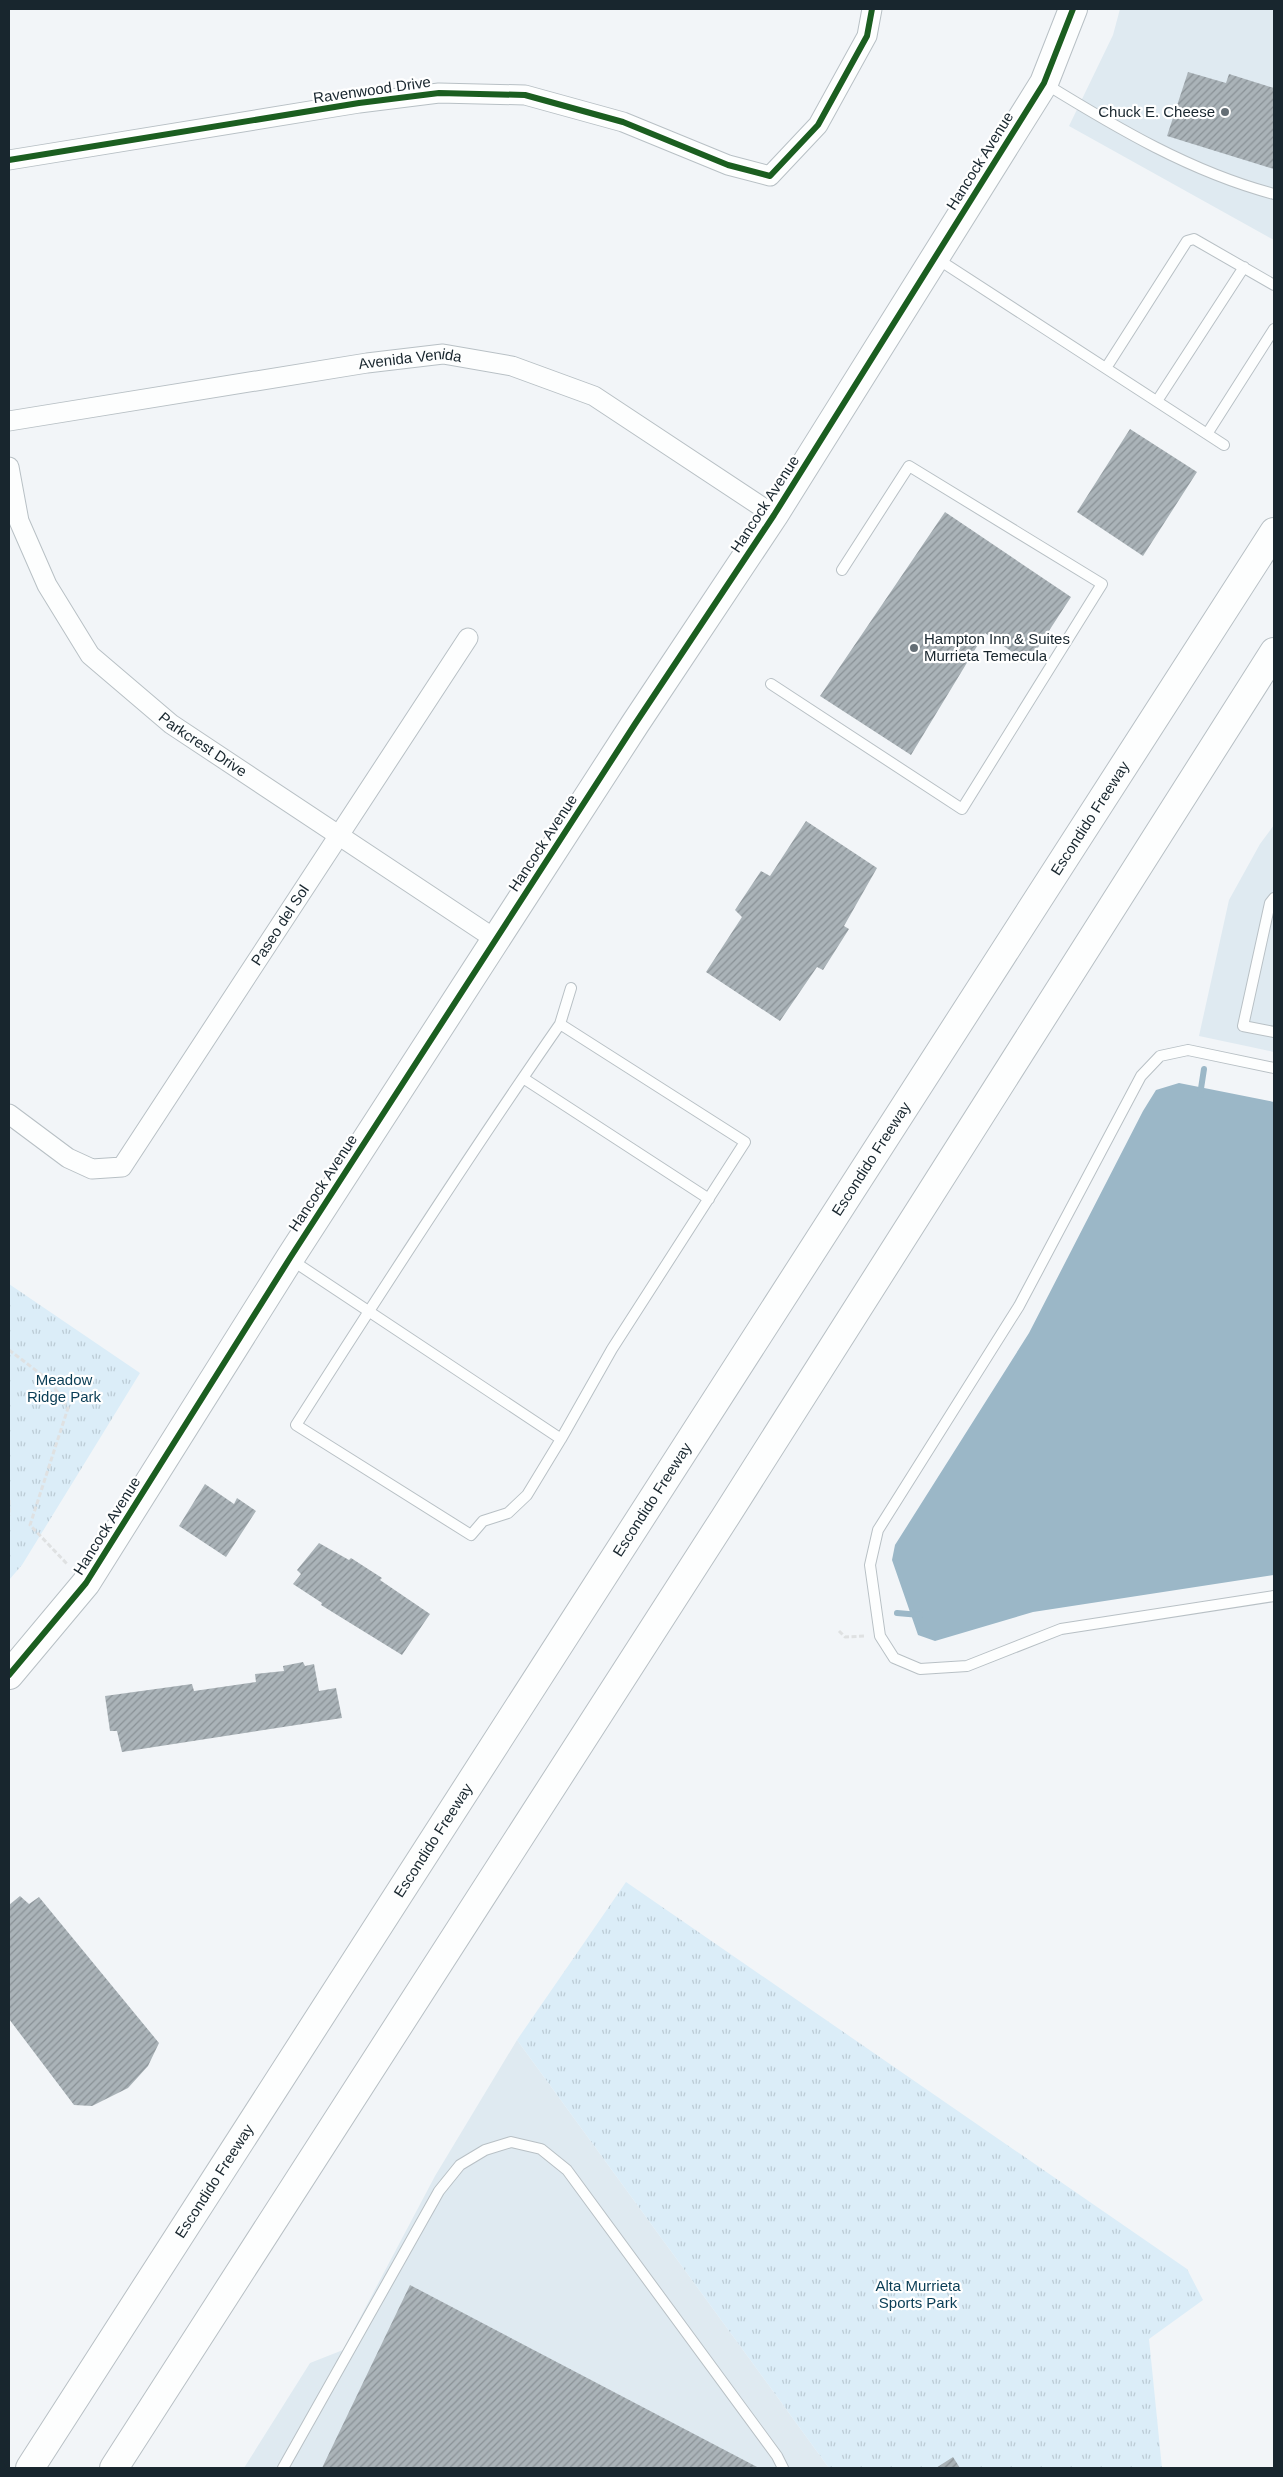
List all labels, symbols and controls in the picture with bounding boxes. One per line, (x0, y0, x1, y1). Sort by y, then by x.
street label: Ravenwood Drive (312, 73, 432, 106)
place label: Chuck E. Cheese (1098, 103, 1215, 120)
marker: Chuck E. Cheese (1219, 106, 1231, 118)
street label: Hancock Avenue (943, 109, 1017, 213)
street label: Avenida Venida (357, 345, 464, 372)
street label: Hancock Avenue (727, 452, 802, 555)
place label: Hampton Inn & Suites Murrieta Temecula (924, 630, 1070, 664)
marker: Hampton Inn & Suites Murrieta Temecula (908, 642, 920, 654)
street label: Parkcrest Drive (155, 708, 250, 780)
street label: Escondido Freeway (1047, 758, 1133, 878)
street label: Hancock Avenue (505, 791, 580, 894)
street label: Paseo del Sol (247, 882, 312, 968)
street label: Escondido Freeway (828, 1098, 914, 1219)
street label: Hancock Avenue (285, 1131, 360, 1234)
park label: Meadow Ridge Park (27, 1371, 102, 1405)
street label: Escondido Freeway (609, 1439, 695, 1559)
street label: Hancock Avenue (70, 1474, 144, 1578)
street label: Escondido Freeway (390, 1780, 476, 1900)
street label: Escondido Freeway (171, 2120, 257, 2241)
park label: Alta Murrieta Sports Park (875, 2277, 961, 2311)

